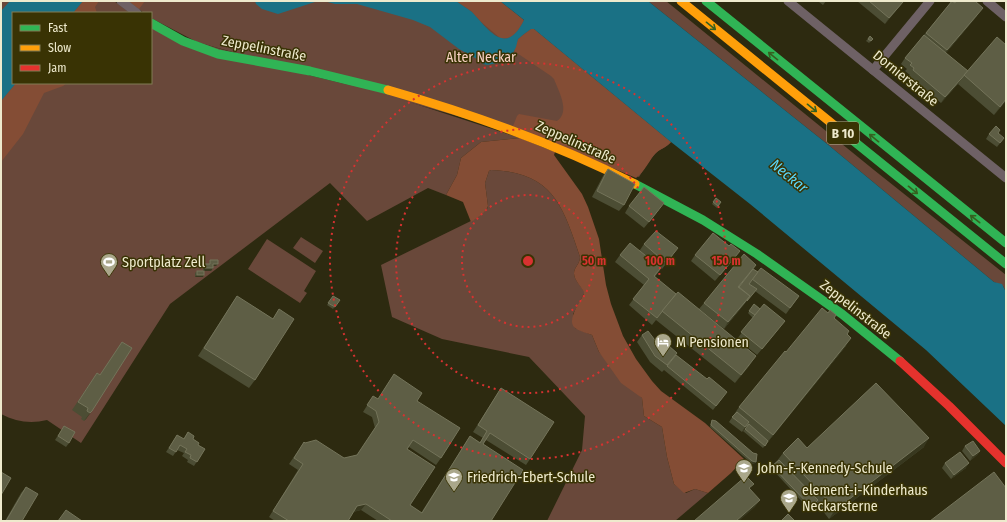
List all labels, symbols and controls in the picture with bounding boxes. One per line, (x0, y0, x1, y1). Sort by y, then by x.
legend (12, 12, 152, 84)
text: Fast (48, 21, 67, 35)
one-way arrow (706, 21, 717, 30)
street label: Zeppelinstraße (220, 32, 308, 65)
text: Slow (48, 41, 71, 55)
street label: Dornierstraße (870, 47, 942, 110)
park label: Alter Neckar (446, 49, 516, 66)
one-way arrow (768, 51, 779, 60)
text: Jam (48, 61, 66, 75)
one-way arrow (806, 103, 817, 112)
street label: Zeppelinstraße (533, 117, 619, 168)
road number: B 10 (827, 122, 859, 144)
one-way arrow (869, 134, 879, 143)
water label: Neckar (767, 155, 812, 197)
one-way arrow (907, 185, 918, 194)
one-way arrow (970, 215, 981, 224)
sports icon: Sportplatz Zell (99, 252, 119, 277)
place label: Sportplatz Zell (122, 254, 205, 271)
centre of rings (521, 254, 535, 268)
text: 50 m (582, 254, 606, 268)
text: 100 m (645, 254, 675, 268)
text: 150 m (711, 254, 741, 268)
street label: Zeppelinstraße (817, 276, 895, 343)
hotel icon: M Pensionen (653, 332, 673, 357)
place label: M Pensionen (676, 334, 749, 351)
school or university icon: John-F.-Kennedy-Schule (734, 458, 754, 483)
place label: John-F.-Kennedy-Schule (757, 460, 893, 477)
school or university icon: Friedrich-Ebert-Schule (444, 467, 464, 492)
place label: Friedrich-Ebert-Schule (467, 469, 595, 486)
place label: element-i-Kinderhaus Neckarsterne (802, 482, 928, 515)
school or university icon: element-i-Kinderhaus Neckarsterne (779, 488, 799, 513)

